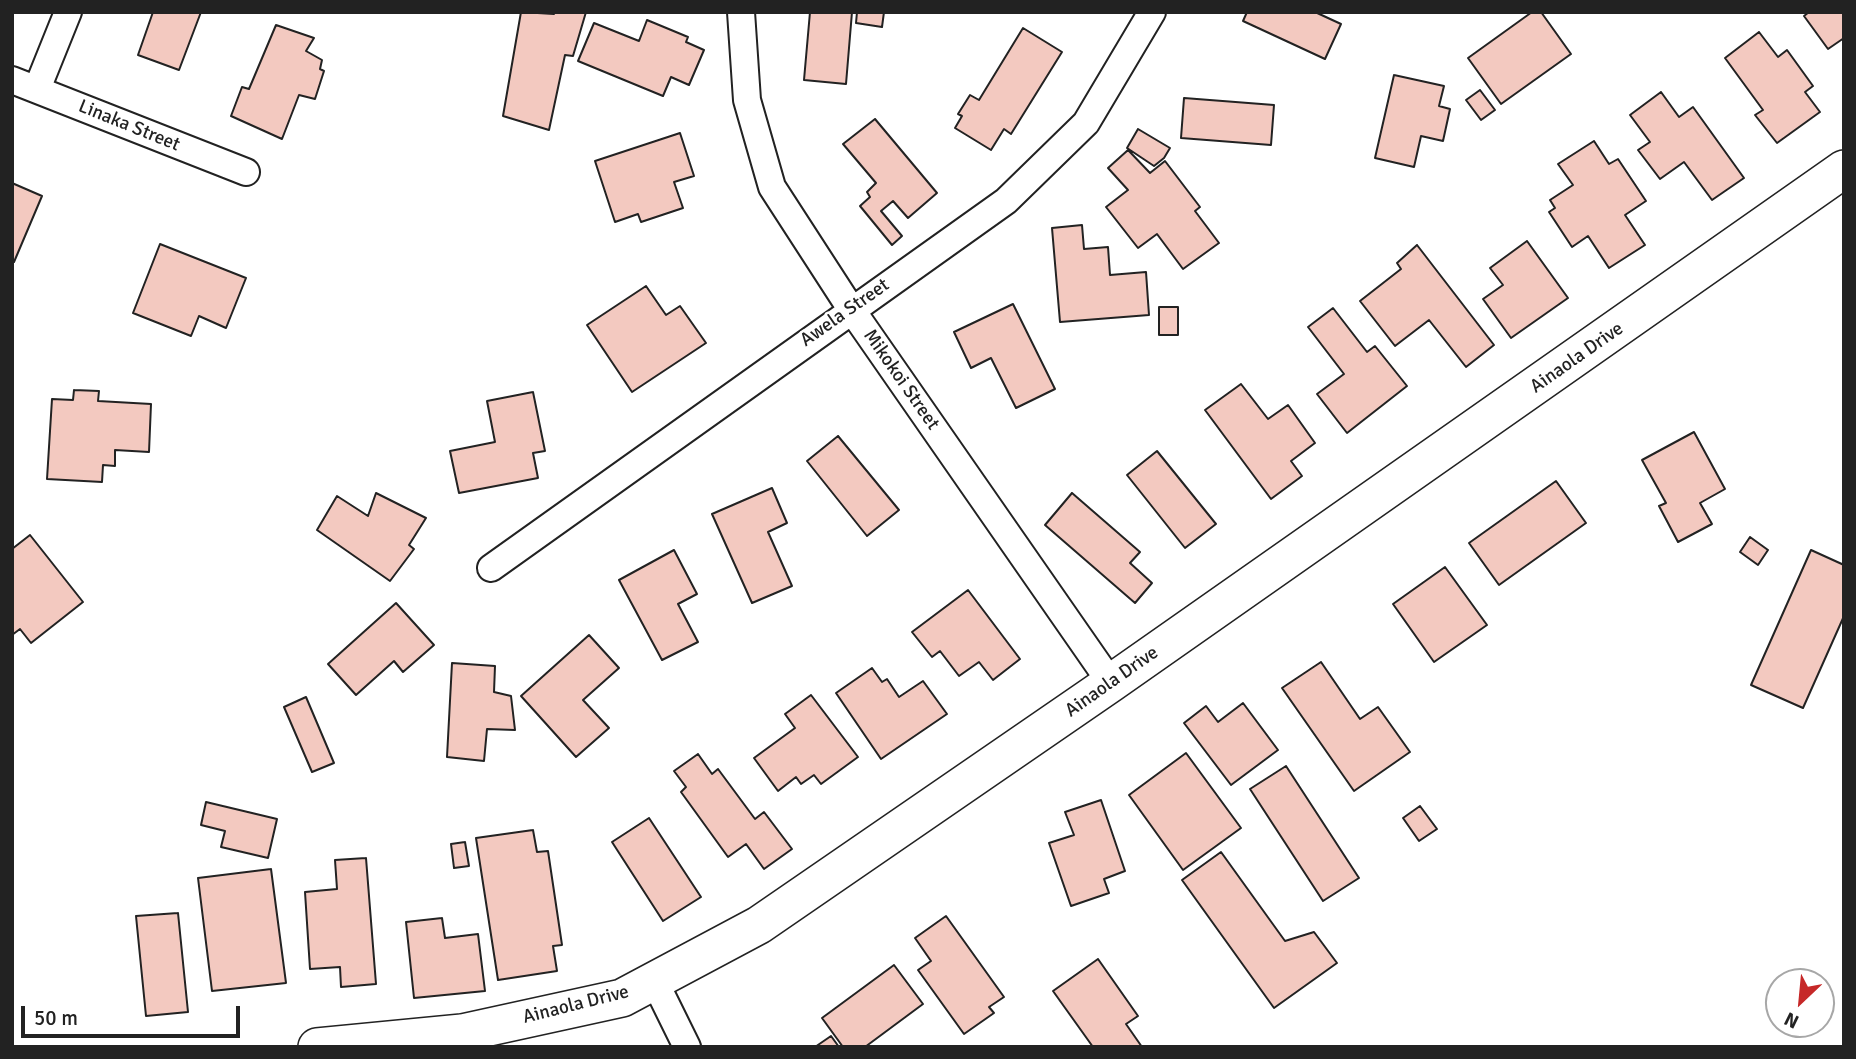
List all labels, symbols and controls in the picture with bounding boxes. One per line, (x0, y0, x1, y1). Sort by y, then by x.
street label: Linaka Street (75, 95, 183, 157)
street label: Awela Street (796, 274, 894, 352)
street label: Ainaola Drive (1526, 318, 1628, 398)
street label: Mikokoi Street (858, 325, 944, 435)
street label: Ainaola Drive (1061, 642, 1163, 722)
north arrow (1765, 968, 1835, 1038)
street label: Ainaola Drive (521, 981, 631, 1029)
scale bar (24, 992, 243, 1036)
text: 50 m (34, 1005, 78, 1031)
text: N (1780, 1006, 1803, 1034)

